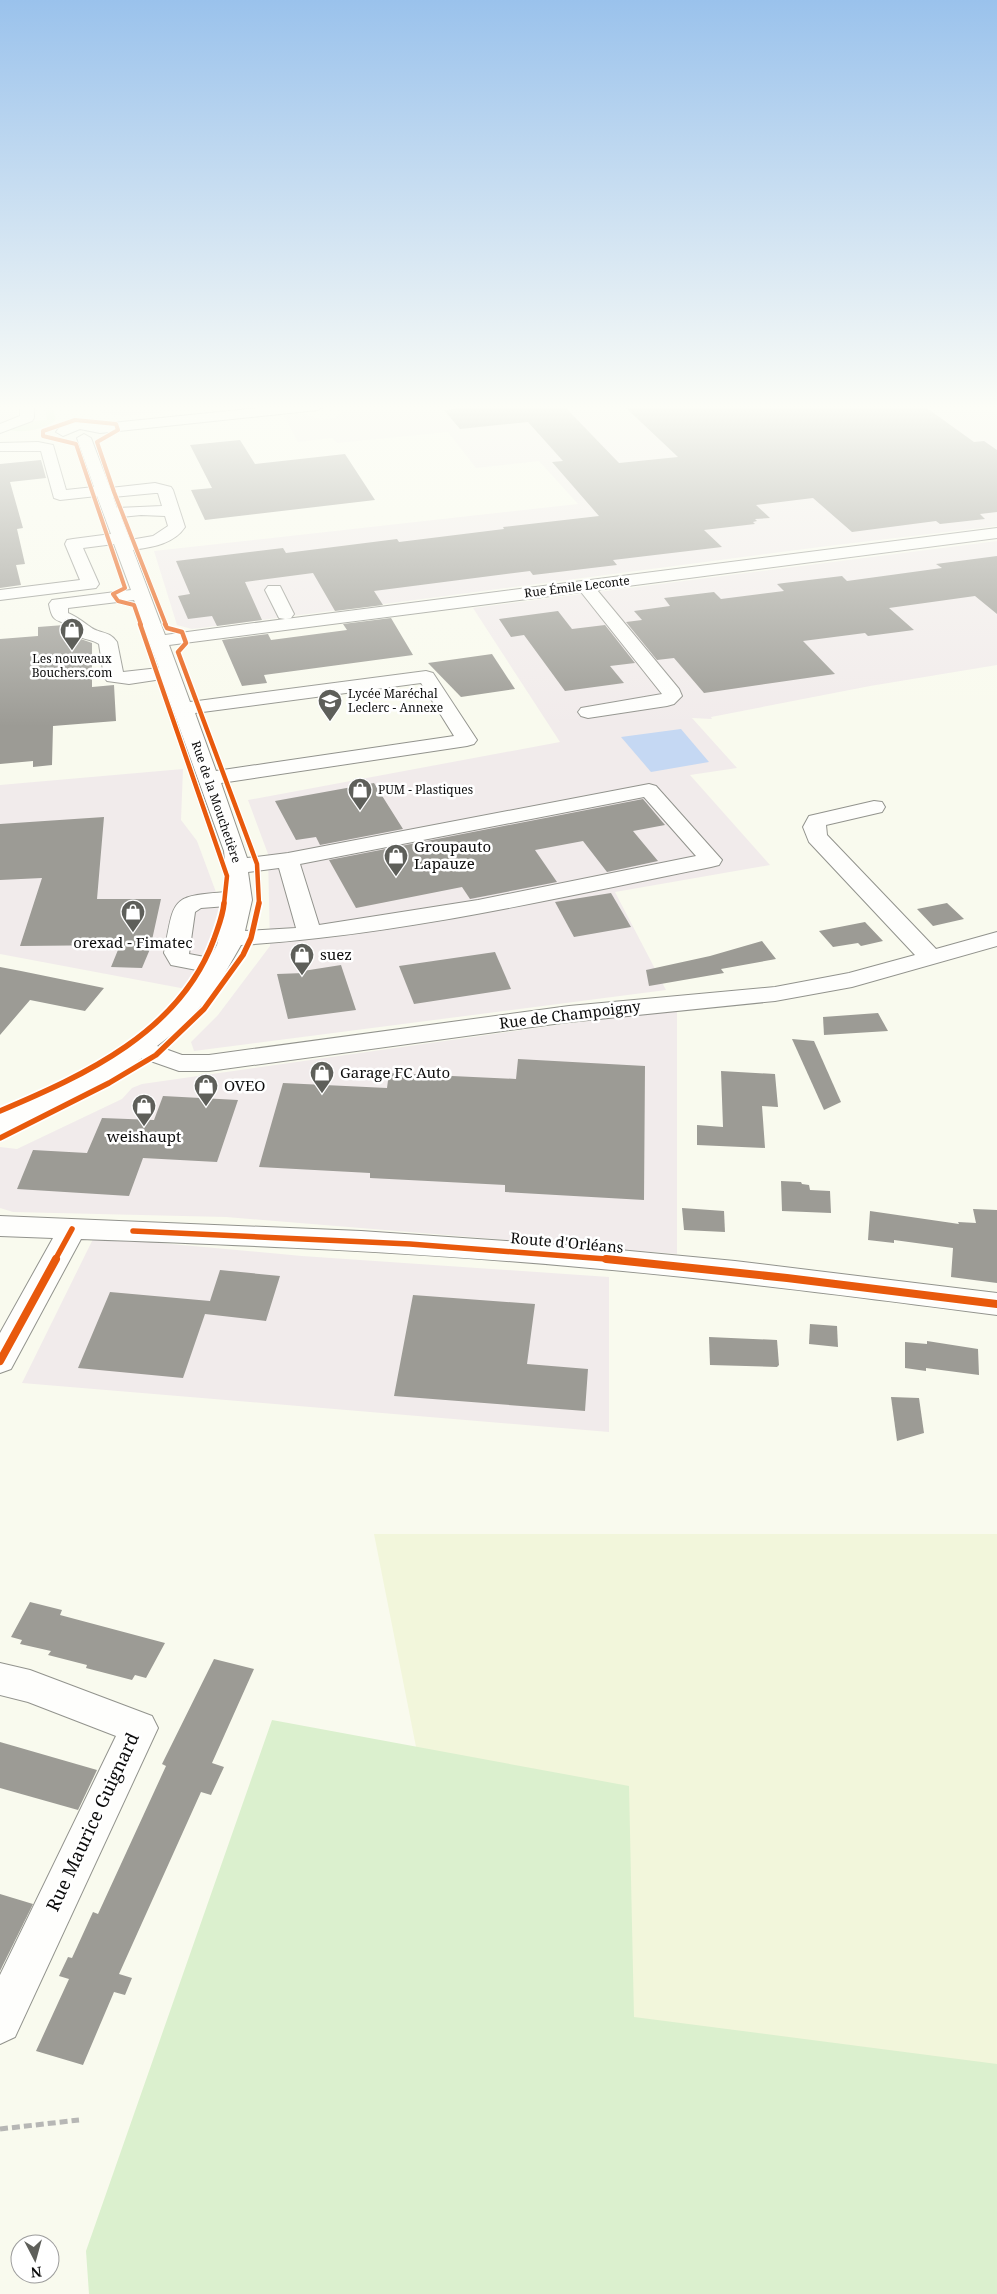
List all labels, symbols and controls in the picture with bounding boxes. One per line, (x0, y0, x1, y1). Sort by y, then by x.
street label: Rue Émile Leconte (523, 572, 631, 601)
shop icon: Les nouveaux Bouchers.com (59, 617, 85, 651)
place label: Les nouveaux Bouchers.com (32, 650, 112, 681)
place label: Lycée Maréchal Leclerc - Annexe (348, 685, 443, 716)
school or university icon: Lycée Maréchal Leclerc - Annexe (317, 688, 343, 722)
street label: Rue de la Mouchetière (188, 739, 245, 865)
shop icon: PUM - Plastiques (347, 777, 373, 811)
place label: PUM - Plastiques (378, 781, 473, 798)
place label: Groupauto Lapauze (414, 836, 491, 873)
shop icon: Groupauto Lapauze (383, 843, 409, 877)
shop icon: orexad - Fimatec (120, 899, 146, 933)
place label: orexad - Fimatec (73, 932, 193, 952)
shop icon: suez (289, 942, 315, 976)
place label: suez (320, 944, 352, 964)
street label: Rue de Champoigny (498, 995, 642, 1033)
shop icon: Garage FC Auto (309, 1060, 335, 1094)
place label: Garage FC Auto (340, 1062, 450, 1082)
shop icon: OVEO (193, 1073, 219, 1107)
place label: OVEO (224, 1075, 265, 1095)
shop icon: weishaupt (131, 1093, 157, 1127)
place label: weishaupt (107, 1126, 181, 1146)
street label: Route d'Orléans (510, 1227, 625, 1257)
street label: Rue Maurice Guignard (40, 1728, 144, 1915)
north arrow (10, 2234, 60, 2284)
text: N (30, 2262, 43, 2282)

